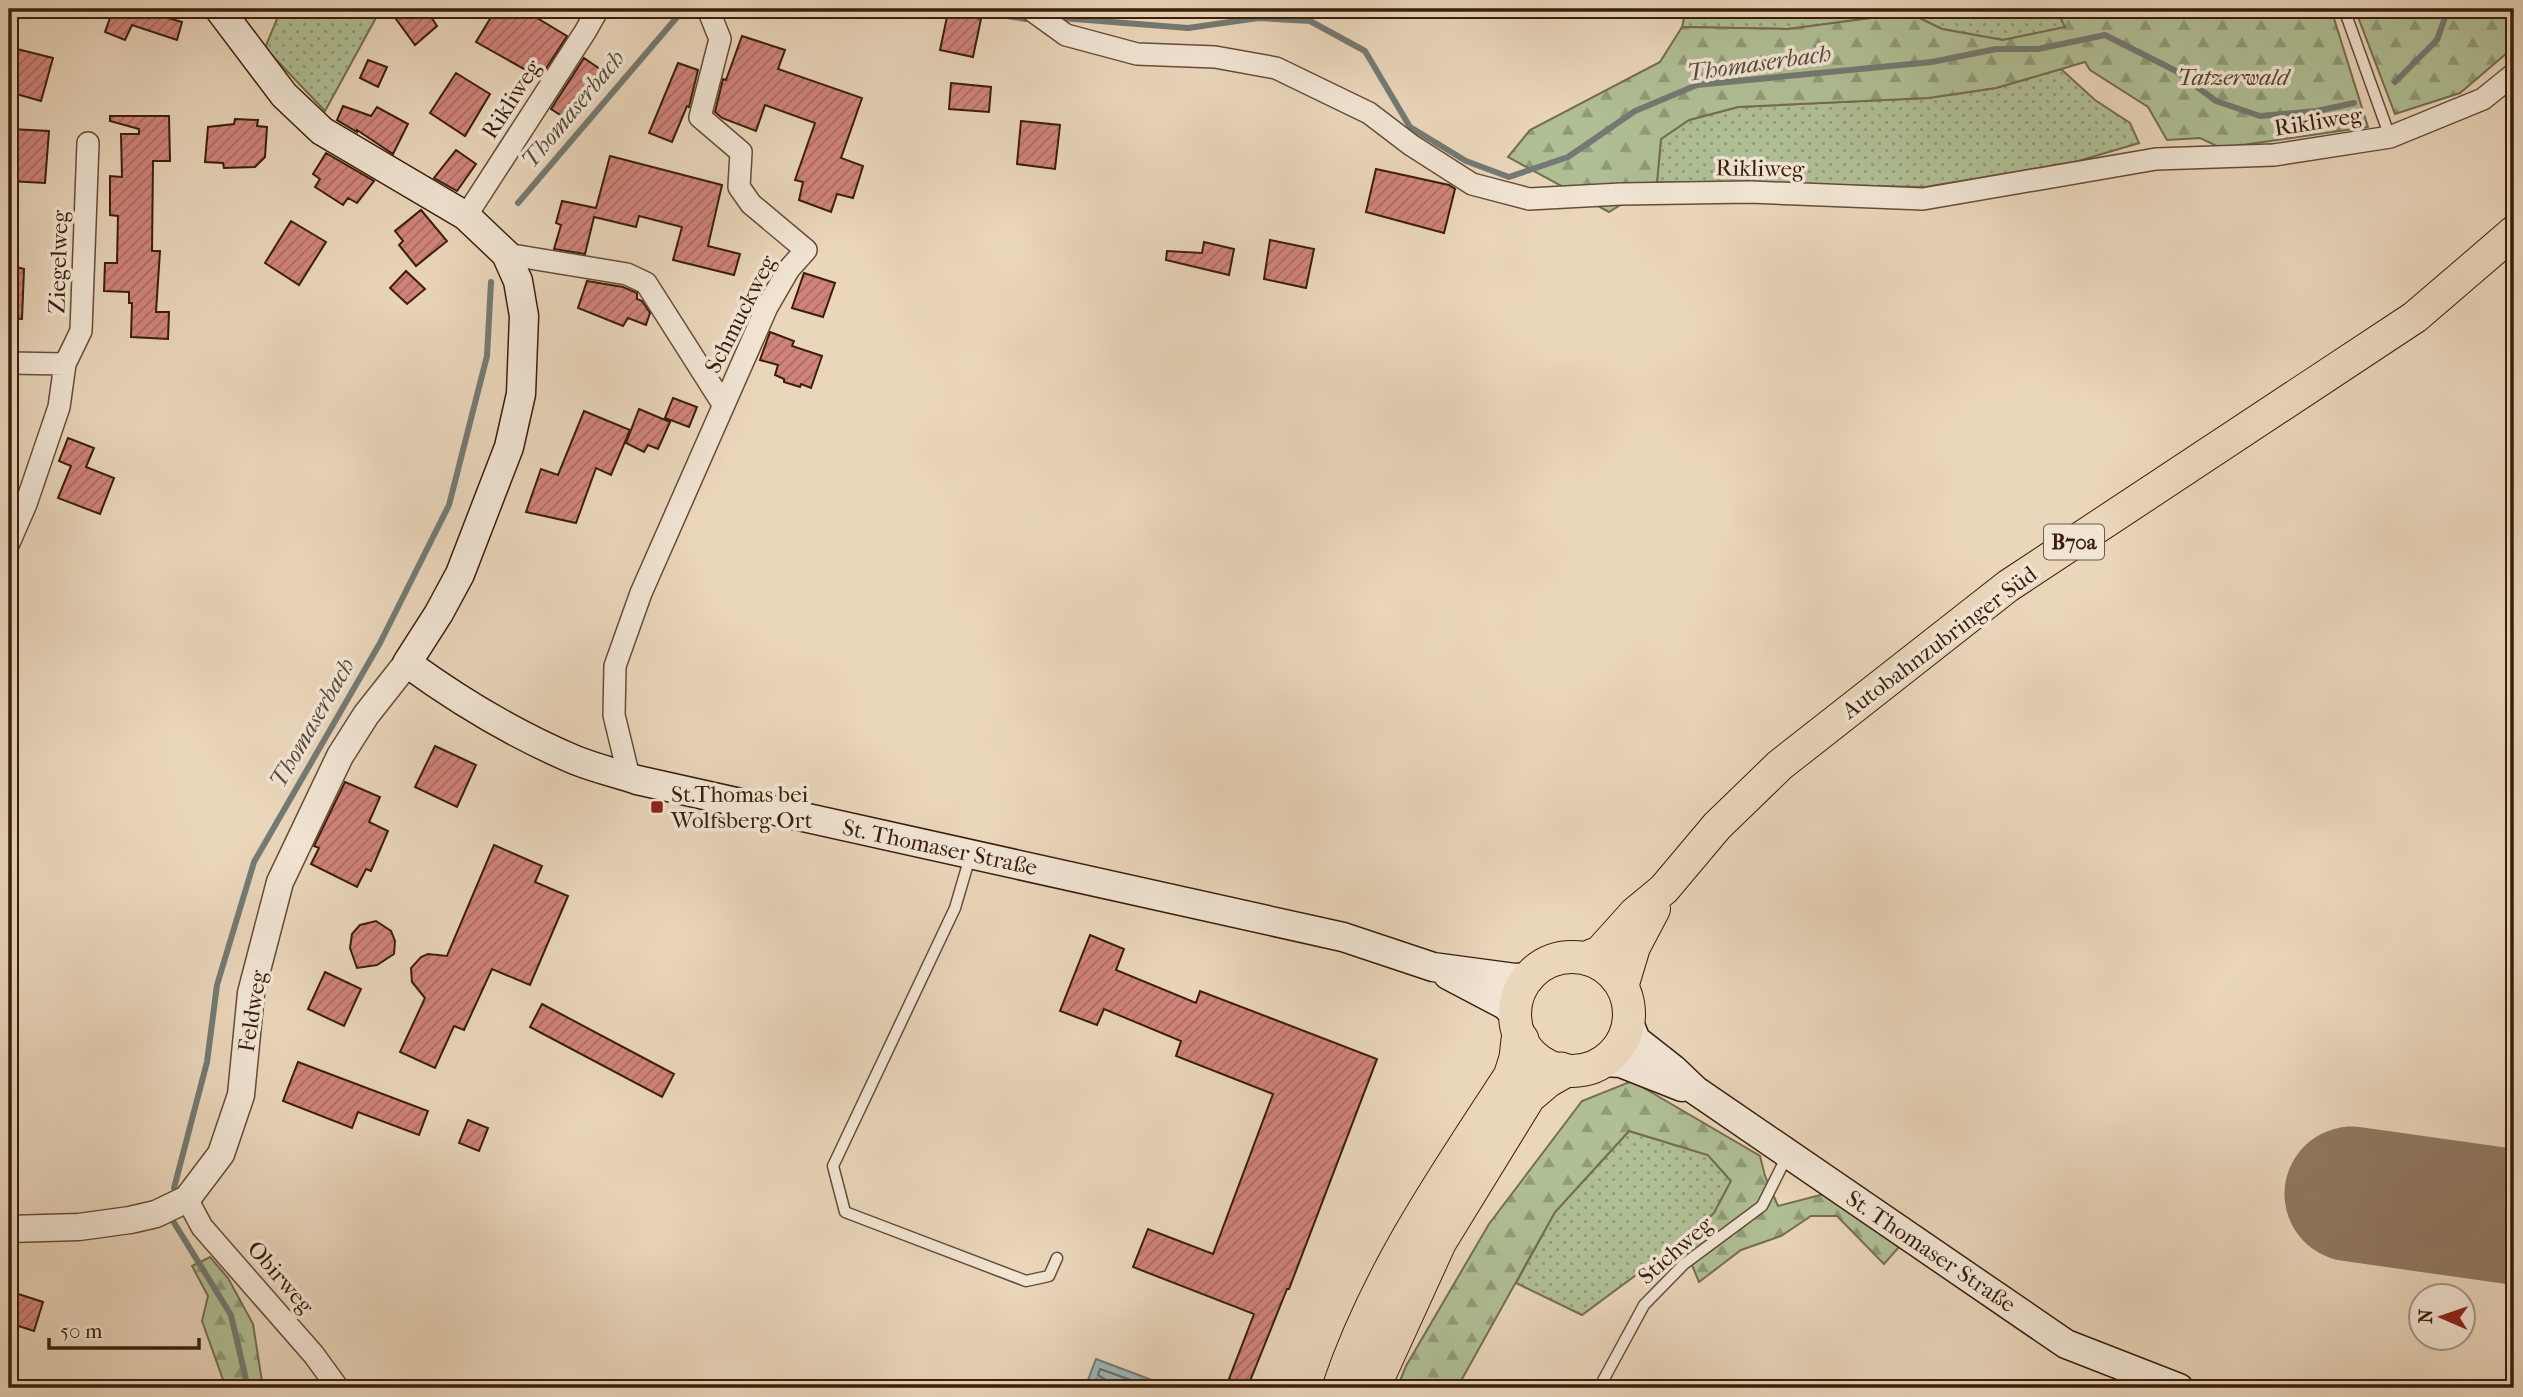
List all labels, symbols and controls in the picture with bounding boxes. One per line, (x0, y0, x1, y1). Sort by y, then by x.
water label: Thomaserbach (1685, 39, 1833, 87)
water label: Thomaserbach (516, 44, 630, 174)
street label: Rikliweg (476, 54, 547, 144)
park label: Tatzerwald (2177, 64, 2292, 91)
street label: Rikliweg (2272, 101, 2365, 142)
street label: Rikliweg (1716, 154, 1805, 183)
street label: Ziegelweg (43, 209, 74, 314)
street label: Schmuckweg (699, 250, 782, 378)
road number: B70a (2044, 524, 2104, 560)
street label: Autobahnzubringer Süd (1836, 560, 2042, 725)
water label: Thomaserbach (264, 653, 360, 793)
place label: St.Thomas bei Wolfsberg Ort (670, 781, 813, 834)
marker: St.Thomas bei Wolfsberg Ort (649, 799, 665, 815)
street label: St. Thomaser Straße (840, 814, 1040, 881)
street label: Feldweg (233, 968, 272, 1054)
street label: St. Thomaser Straße (1841, 1185, 2021, 1318)
street label: Stichweg (1633, 1210, 1719, 1290)
street label: Obirweg (242, 1236, 320, 1320)
north arrow (2408, 1282, 2478, 1352)
scale bar (49, 1306, 200, 1350)
text: N (2415, 1308, 2437, 1324)
text: 50 m (60, 1319, 103, 1343)

